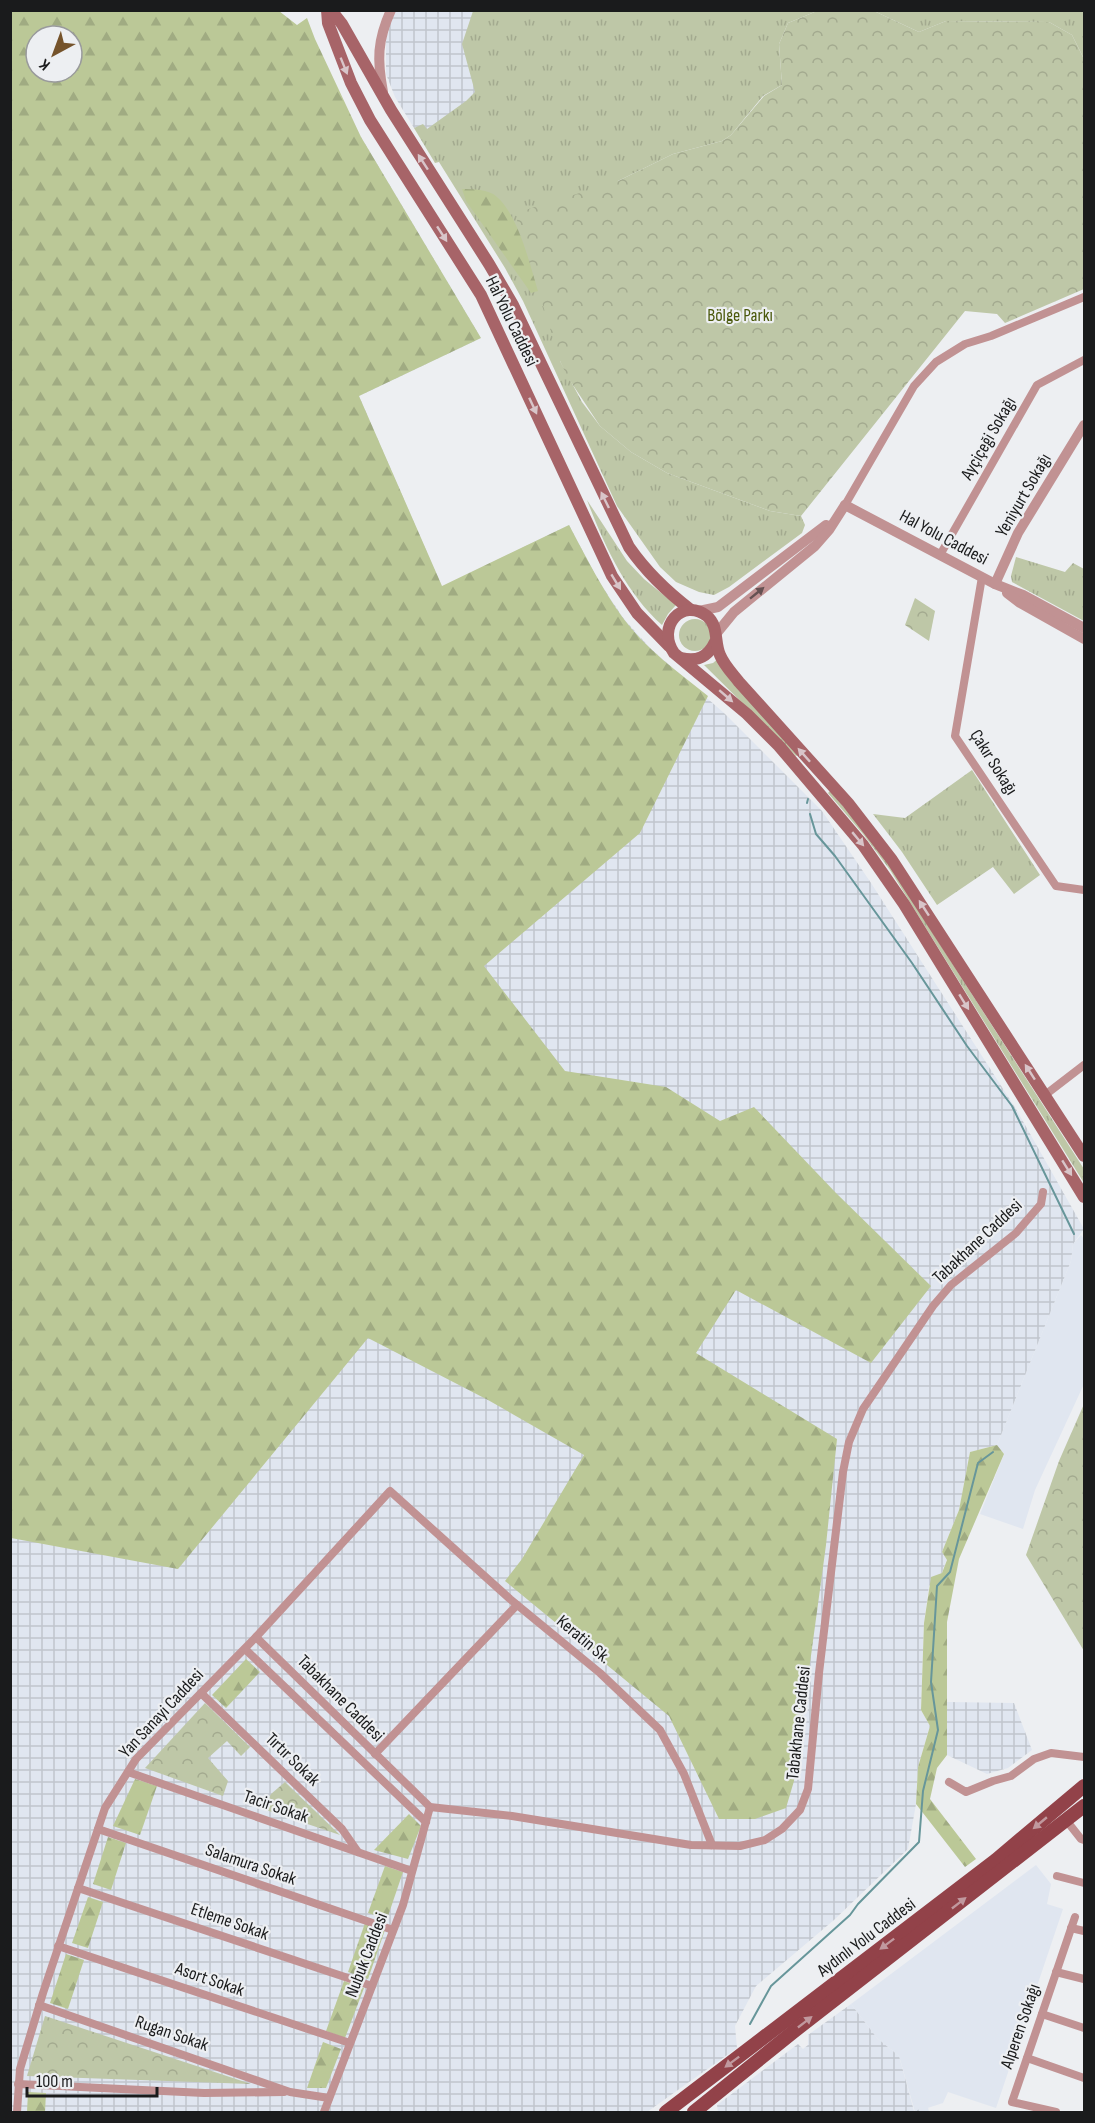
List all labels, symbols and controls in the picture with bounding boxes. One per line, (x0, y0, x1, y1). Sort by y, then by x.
north arrow (24, 24, 84, 84)
text: K (36, 54, 54, 74)
one-way arrow (340, 57, 349, 75)
one-way arrow (418, 154, 429, 170)
one-way arrow (437, 226, 448, 242)
street label: Hal Yolu Caddesi (481, 273, 542, 370)
park label: Bölge Parkı (707, 305, 773, 326)
street label: Ayçiçeği Sokağı (956, 393, 1021, 484)
one-way arrow (529, 397, 538, 414)
street label: Yeniyurt Sokağı (991, 450, 1056, 541)
one-way arrow (600, 491, 609, 508)
street label: Hal Yolu Caddesi (896, 505, 992, 570)
one-way arrow (610, 574, 621, 590)
one-way arrow (749, 587, 764, 600)
one-way arrow (718, 689, 734, 702)
street label: Çakır Sokağı (965, 726, 1022, 799)
one-way arrow (798, 748, 811, 763)
one-way arrow (851, 831, 864, 846)
one-way arrow (918, 901, 930, 917)
one-way arrow (959, 994, 970, 1010)
one-way arrow (1025, 1064, 1036, 1080)
one-way arrow (1061, 1160, 1072, 1176)
street label: Tabakhane Caddesi (928, 1195, 1026, 1288)
street label: Keratin Sk. (552, 1611, 615, 1668)
street label: Tabakhane Caddesi (293, 1651, 388, 1746)
street label: Yan Sanayi Caddesi (115, 1665, 208, 1762)
street label: Tabakhane Caddesi (782, 1665, 815, 1781)
street label: Tırtır Sokak (261, 1728, 324, 1790)
street label: Tacir Sokak (241, 1786, 311, 1827)
one-way arrow (1032, 1817, 1048, 1830)
street label: Salamura Sokak (203, 1839, 299, 1890)
street label: Aydınlı Yolu Caddesi (812, 1894, 920, 1982)
one-way arrow (951, 1897, 967, 1909)
street label: Etleme Sokak (188, 1898, 272, 1945)
street label: Nubuk Caddesi (341, 1910, 392, 2000)
one-way arrow (879, 1938, 895, 1950)
street label: Asort Sokak (172, 1958, 247, 2001)
street label: Alperen Sokağı (996, 1981, 1045, 2072)
street label: Rugan Sokak (132, 2011, 211, 2056)
one-way arrow (797, 2017, 812, 2029)
one-way arrow (724, 2056, 739, 2068)
scale bar (27, 2060, 158, 2098)
text: 100 m (36, 2071, 73, 2092)

